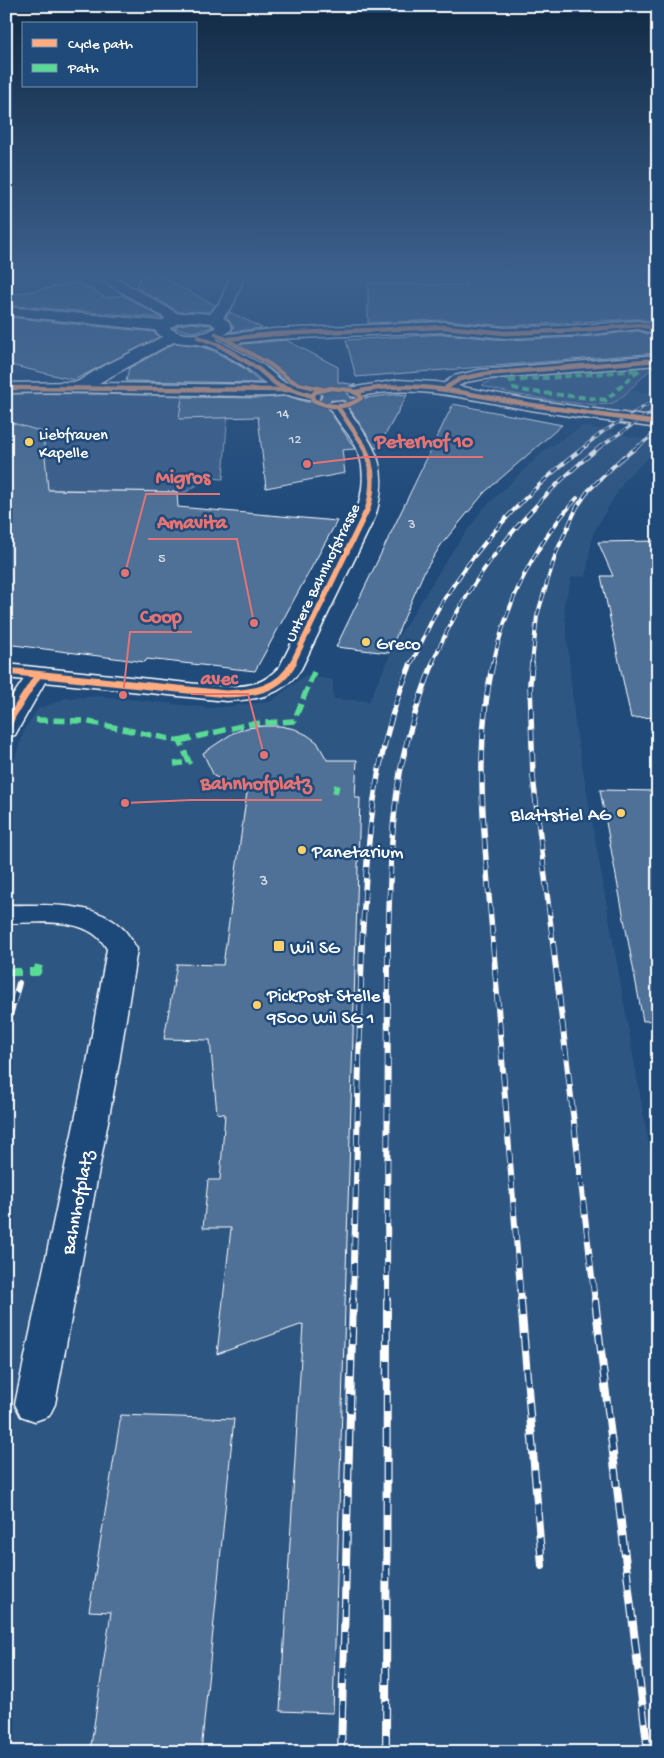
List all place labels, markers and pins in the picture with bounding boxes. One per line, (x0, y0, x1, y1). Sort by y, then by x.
callout: Peterhof 10 (365, 422, 483, 457)
place label: Liebfrauen Kapelle (39, 427, 108, 464)
marker: Liebfrauen Kapelle (23, 436, 35, 448)
callout: Migros (146, 459, 220, 494)
callout: Amavita (148, 504, 237, 539)
callout: Coop (130, 597, 192, 632)
place label: Greco (376, 634, 421, 657)
marker: Greco (360, 636, 372, 648)
callout: avec (191, 659, 248, 694)
callout: Bahnhofplatz (191, 765, 322, 800)
place label: Blattstiel AG (509, 805, 612, 828)
marker: Blattstiel AG (615, 807, 627, 819)
place label: Panetarium (311, 842, 404, 865)
marker: Panetarium (296, 844, 308, 856)
place label: Wil SG (290, 938, 341, 961)
marker: Wil SG (272, 939, 286, 953)
place label: PickPost Stelle 9500 Wil SG 1 (266, 986, 381, 1031)
marker: PickPost Stelle 9500 Wil SG 1 (251, 999, 263, 1011)

